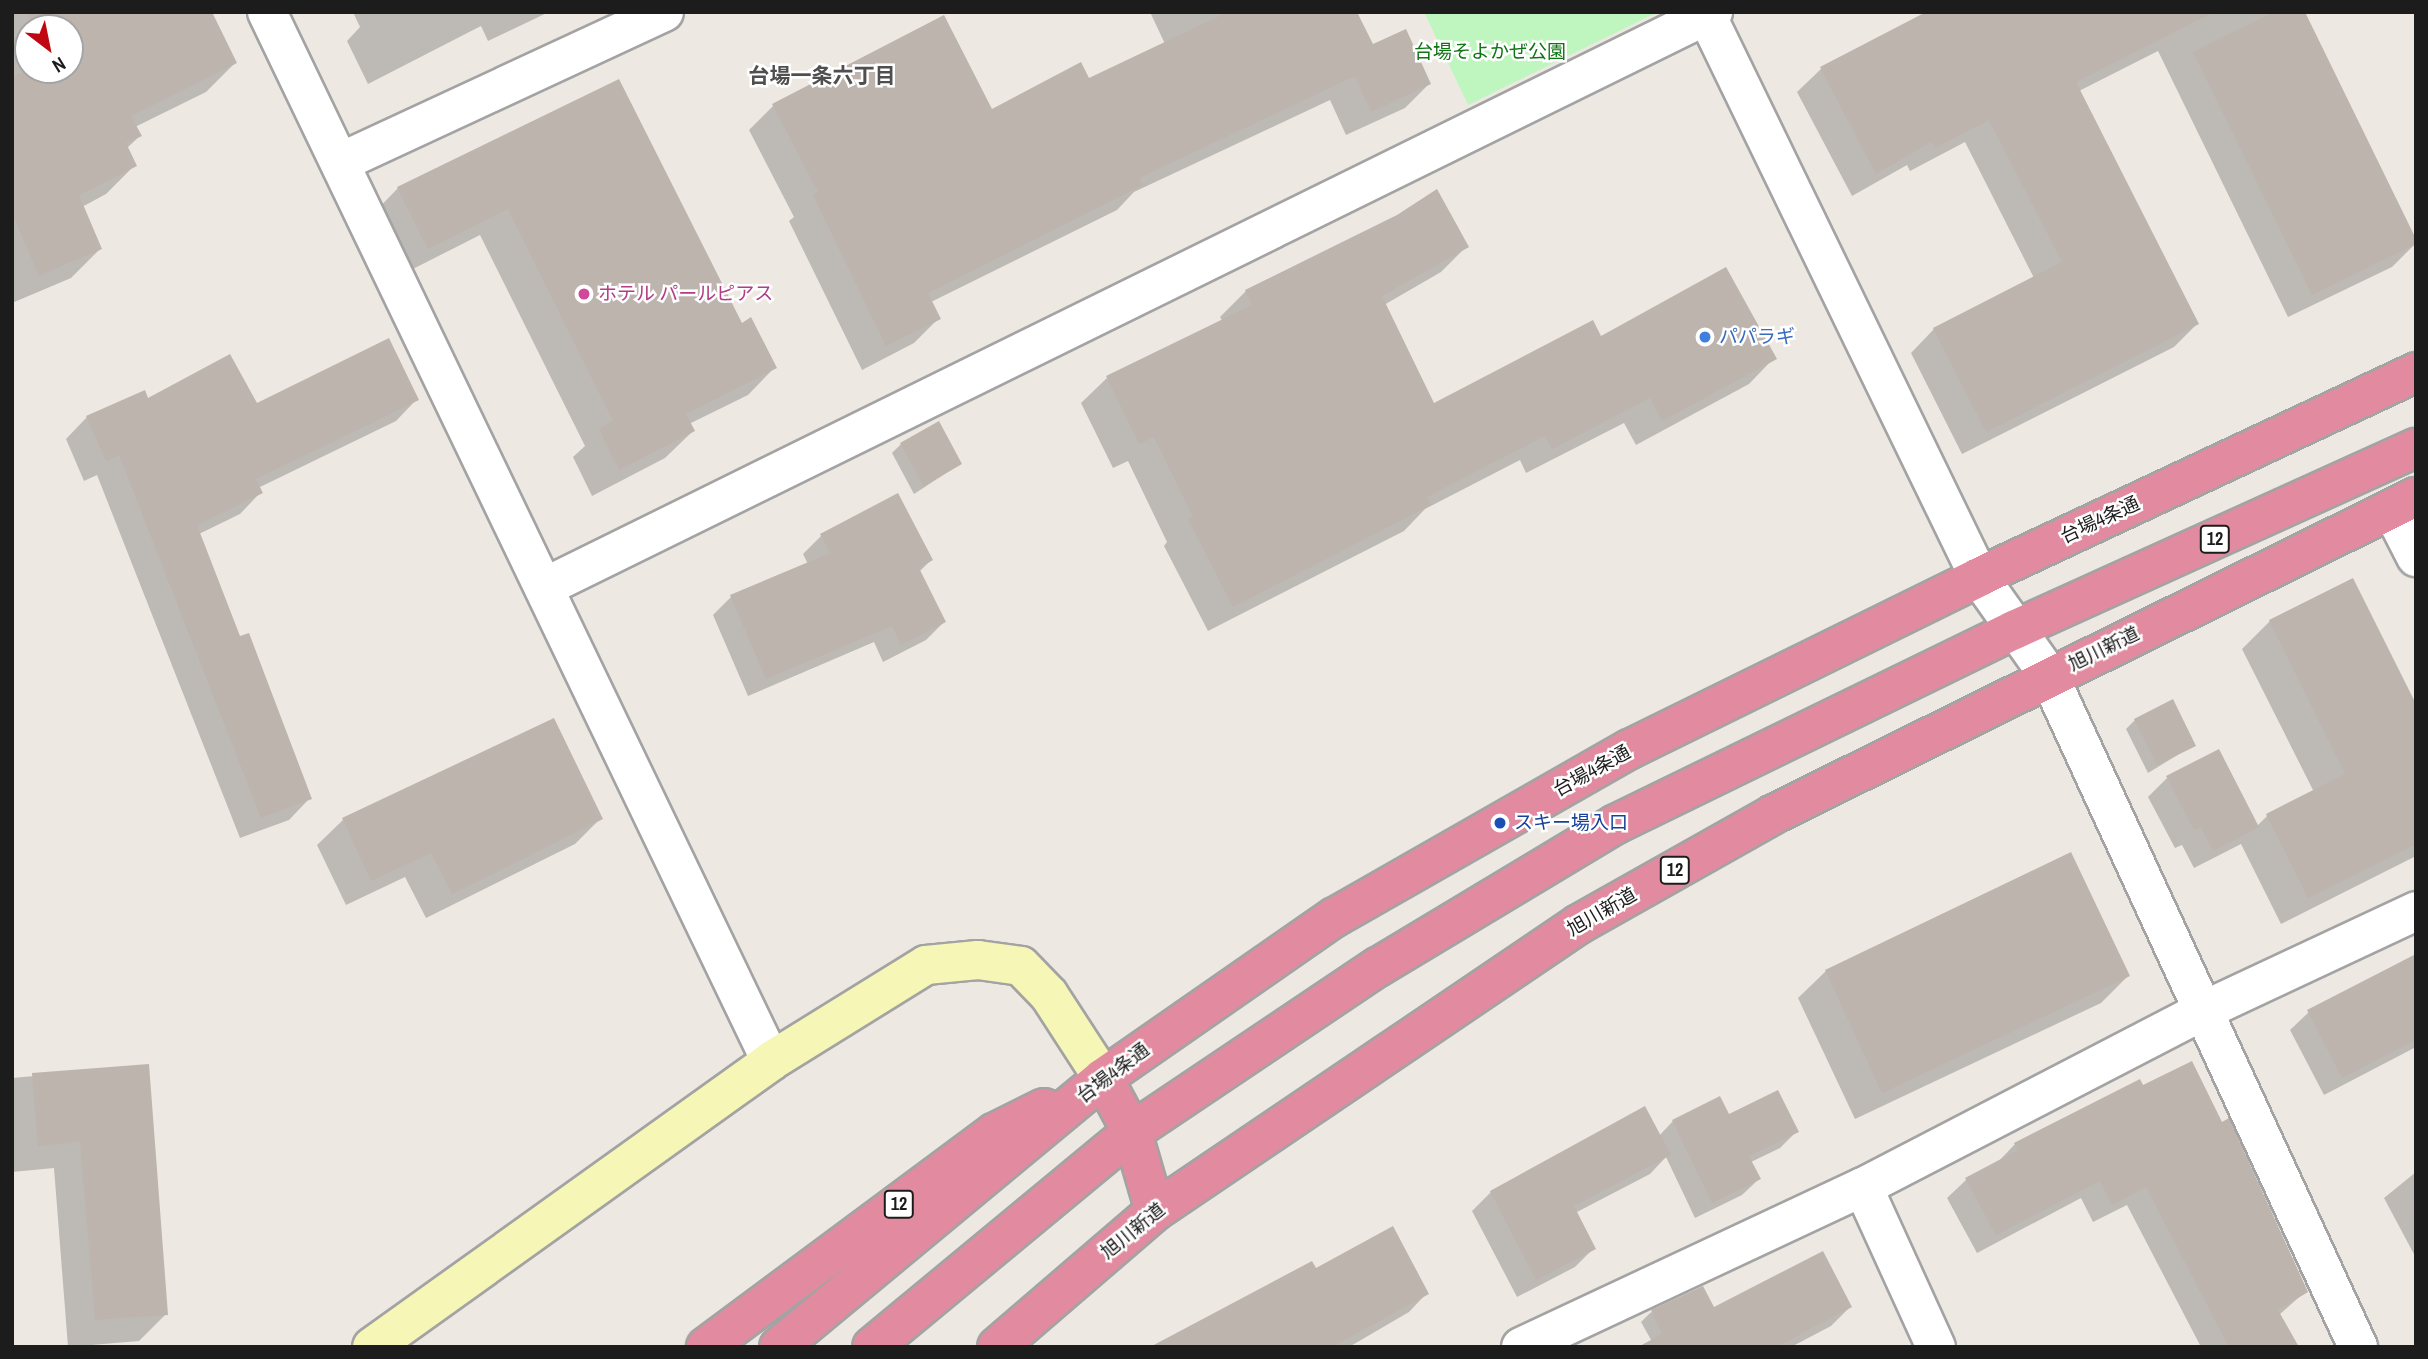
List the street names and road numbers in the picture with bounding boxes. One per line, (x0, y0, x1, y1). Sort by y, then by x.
street label: 台場4条通 (2057, 492, 2143, 548)
road number: 12 (2199, 524, 2231, 554)
street label: 旭川新道 (2065, 622, 2143, 676)
street label: 台場4条通 (1549, 741, 1635, 801)
road number: 12 (1659, 856, 1691, 884)
street label: 旭川新道 (1563, 883, 1641, 941)
street label: 台場4条通 (1072, 1038, 1154, 1108)
road number: 12 (883, 1190, 915, 1218)
street label: 旭川新道 (1096, 1198, 1170, 1264)

